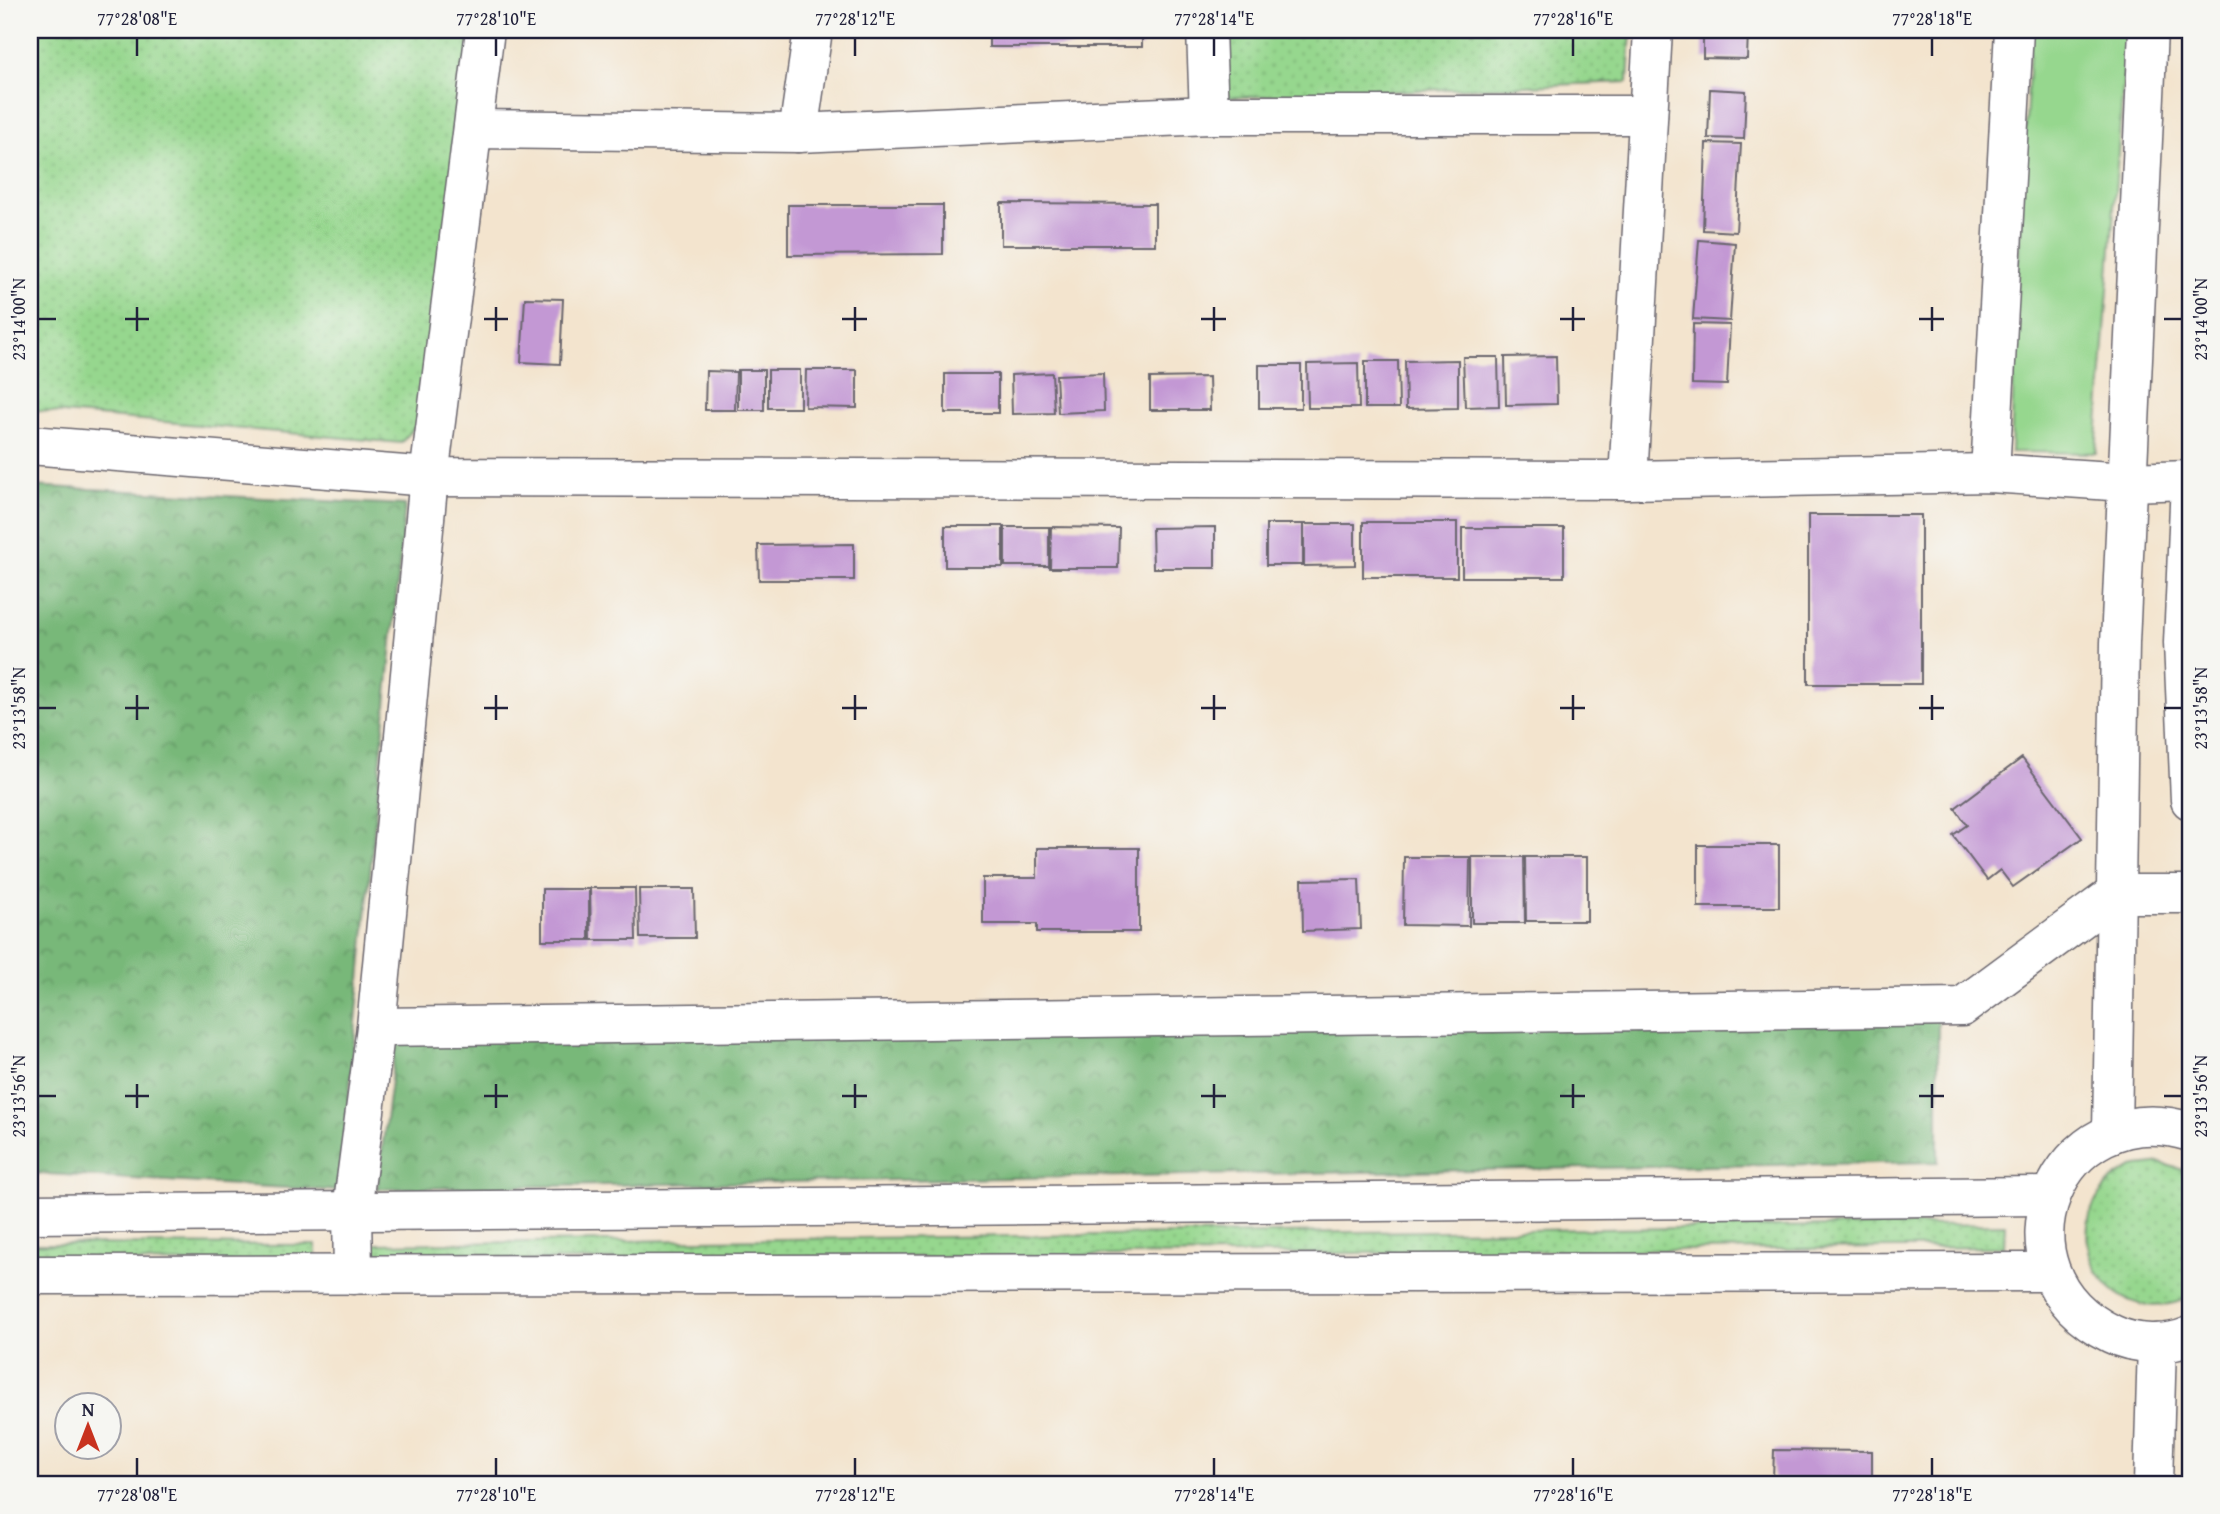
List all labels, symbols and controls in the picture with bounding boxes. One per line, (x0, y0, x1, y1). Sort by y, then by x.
text: 77°28'08"E (97, 5, 177, 32)
text: 77°28'10"E (456, 5, 536, 32)
text: 77°28'12"E (815, 5, 895, 32)
text: 77°28'14"E (1174, 5, 1254, 32)
text: 77°28'16"E (1533, 5, 1613, 32)
text: 77°28'18"E (1892, 5, 1972, 32)
text: 23°14'00"N (5, 277, 32, 360)
text: 23°14'00"N (2187, 277, 2214, 360)
text: 23°13'58"N (5, 666, 32, 749)
text: 23°13'58"N (2187, 666, 2214, 749)
text: 23°13'56"N (5, 1054, 32, 1137)
text: 23°13'56"N (2187, 1054, 2214, 1137)
north arrow (52, 1392, 122, 1462)
text: N (82, 1395, 95, 1423)
text: 77°28'08"E (97, 1481, 177, 1508)
text: 77°28'10"E (456, 1481, 536, 1508)
text: 77°28'12"E (815, 1481, 895, 1508)
text: 77°28'14"E (1174, 1481, 1254, 1508)
text: 77°28'16"E (1533, 1481, 1613, 1508)
text: 77°28'18"E (1892, 1481, 1972, 1508)

